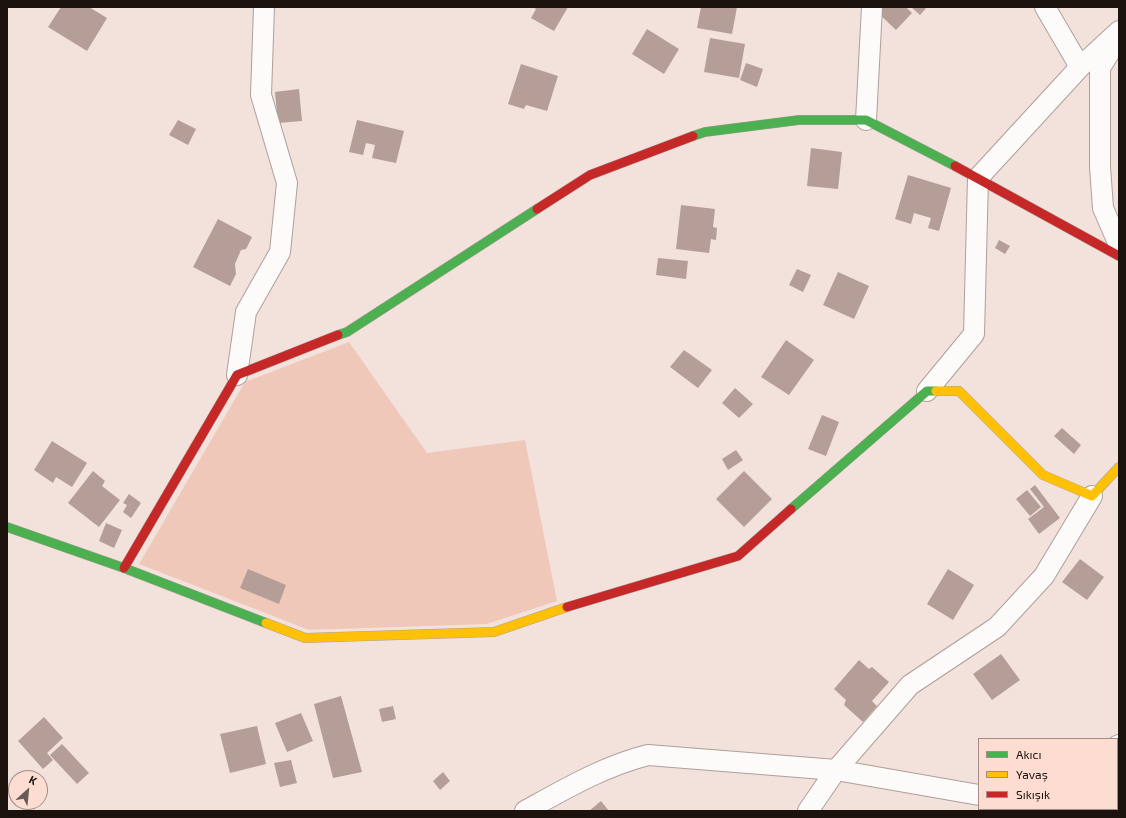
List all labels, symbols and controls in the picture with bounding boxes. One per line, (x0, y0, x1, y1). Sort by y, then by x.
legend (978, 738, 1118, 810)
text: Akıcı (1016, 747, 1041, 761)
text: Yavaş (1016, 767, 1048, 781)
north arrow (8, 770, 48, 810)
text: K (27, 772, 39, 787)
text: Sıkışık (1016, 787, 1050, 801)

